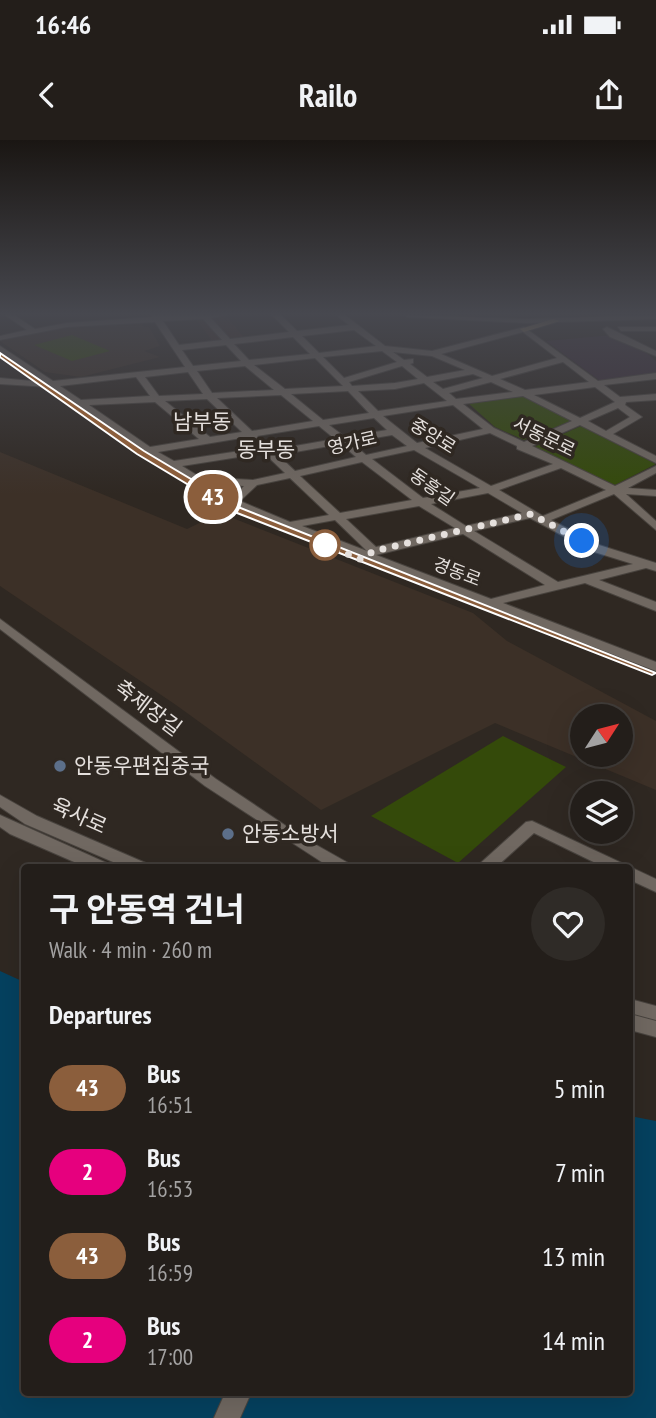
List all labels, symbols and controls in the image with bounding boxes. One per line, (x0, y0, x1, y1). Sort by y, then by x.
text: 16:46 (35, 8, 91, 41)
text: Railo (299, 74, 357, 116)
icon: back (28, 76, 66, 114)
icon: share (590, 76, 628, 114)
district label: 남부동 (173, 408, 231, 435)
street label: 서동문로 (509, 412, 579, 461)
street label: 중앙로 (406, 413, 460, 458)
street label: 영가로 (325, 426, 379, 459)
district label: 동부동 (237, 436, 295, 463)
street label: 동흥길 (405, 463, 459, 510)
line badge: 43 (182, 474, 244, 520)
text: 43 (202, 481, 224, 512)
your location (564, 523, 599, 558)
unlabelled marker (310, 530, 340, 560)
street label: 경동로 (430, 552, 484, 591)
street label: 축제장길 (109, 674, 187, 742)
north arrow (570, 704, 634, 766)
map controls (570, 704, 633, 844)
place label: 안동우편집중국 (74, 752, 209, 779)
marker: 안동우편집중국 (52, 758, 68, 774)
button: layers (570, 781, 633, 844)
street label: 육사로 (47, 791, 111, 840)
place label: 안동소방서 (242, 820, 339, 847)
marker: 안동소방서 (220, 826, 236, 842)
text: 구 안동역 건너 (49, 887, 245, 930)
button: heart (531, 887, 605, 961)
text: Walk · 4 min · 260 m (49, 935, 212, 964)
text: Departures (49, 998, 152, 1031)
text: Bus (147, 1057, 180, 1090)
text: 43 (76, 1072, 99, 1103)
text: 5 min (554, 1072, 605, 1105)
text: 16:51 (147, 1090, 193, 1119)
text: Bus (147, 1141, 180, 1174)
text: 2 (82, 1156, 93, 1187)
text: 7 min (555, 1156, 605, 1189)
text: 16:53 (147, 1174, 193, 1203)
text: Bus (147, 1225, 180, 1258)
text: 43 (76, 1240, 99, 1271)
text: 13 min (542, 1240, 605, 1273)
text: 16:59 (147, 1258, 193, 1287)
text: Bus (147, 1309, 180, 1342)
text: 2 (82, 1324, 93, 1355)
text: 14 min (542, 1324, 605, 1357)
text: 17:00 (147, 1342, 193, 1371)

